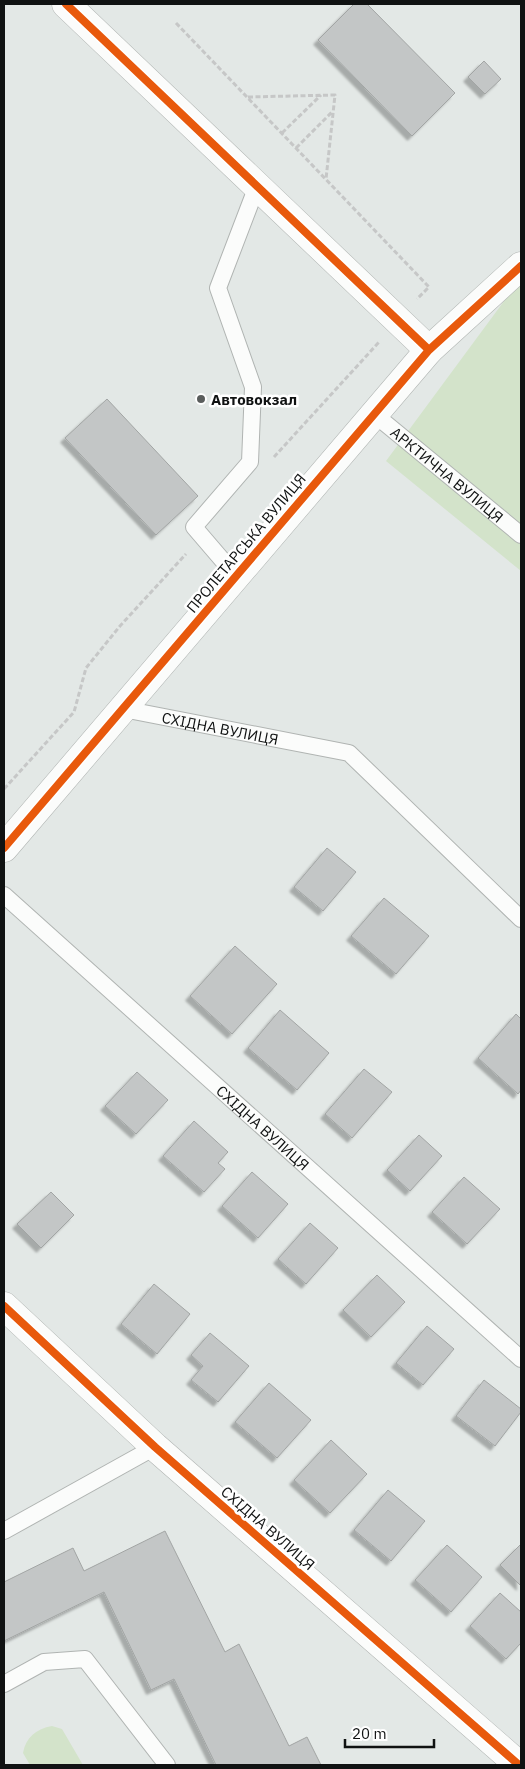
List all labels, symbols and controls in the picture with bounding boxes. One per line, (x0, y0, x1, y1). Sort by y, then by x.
place label: Автовокзал (211, 390, 297, 409)
marker: Автовокзал (195, 393, 207, 405)
street label: АРКТИЧНА ВУЛИЦЯ (387, 422, 508, 526)
street label: ПРОЛЕТАРСЬКА ВУЛИЦЯ (182, 469, 310, 617)
street label: СХІДНА ВУЛИЦЯ (160, 707, 280, 749)
street label: СХІДНА ВУЛИЦЯ (213, 1081, 313, 1174)
street label: СХІДНА ВУЛИЦЯ (217, 1482, 319, 1574)
scale bar (345, 1716, 434, 1748)
text: 20 m (352, 1724, 387, 1743)

